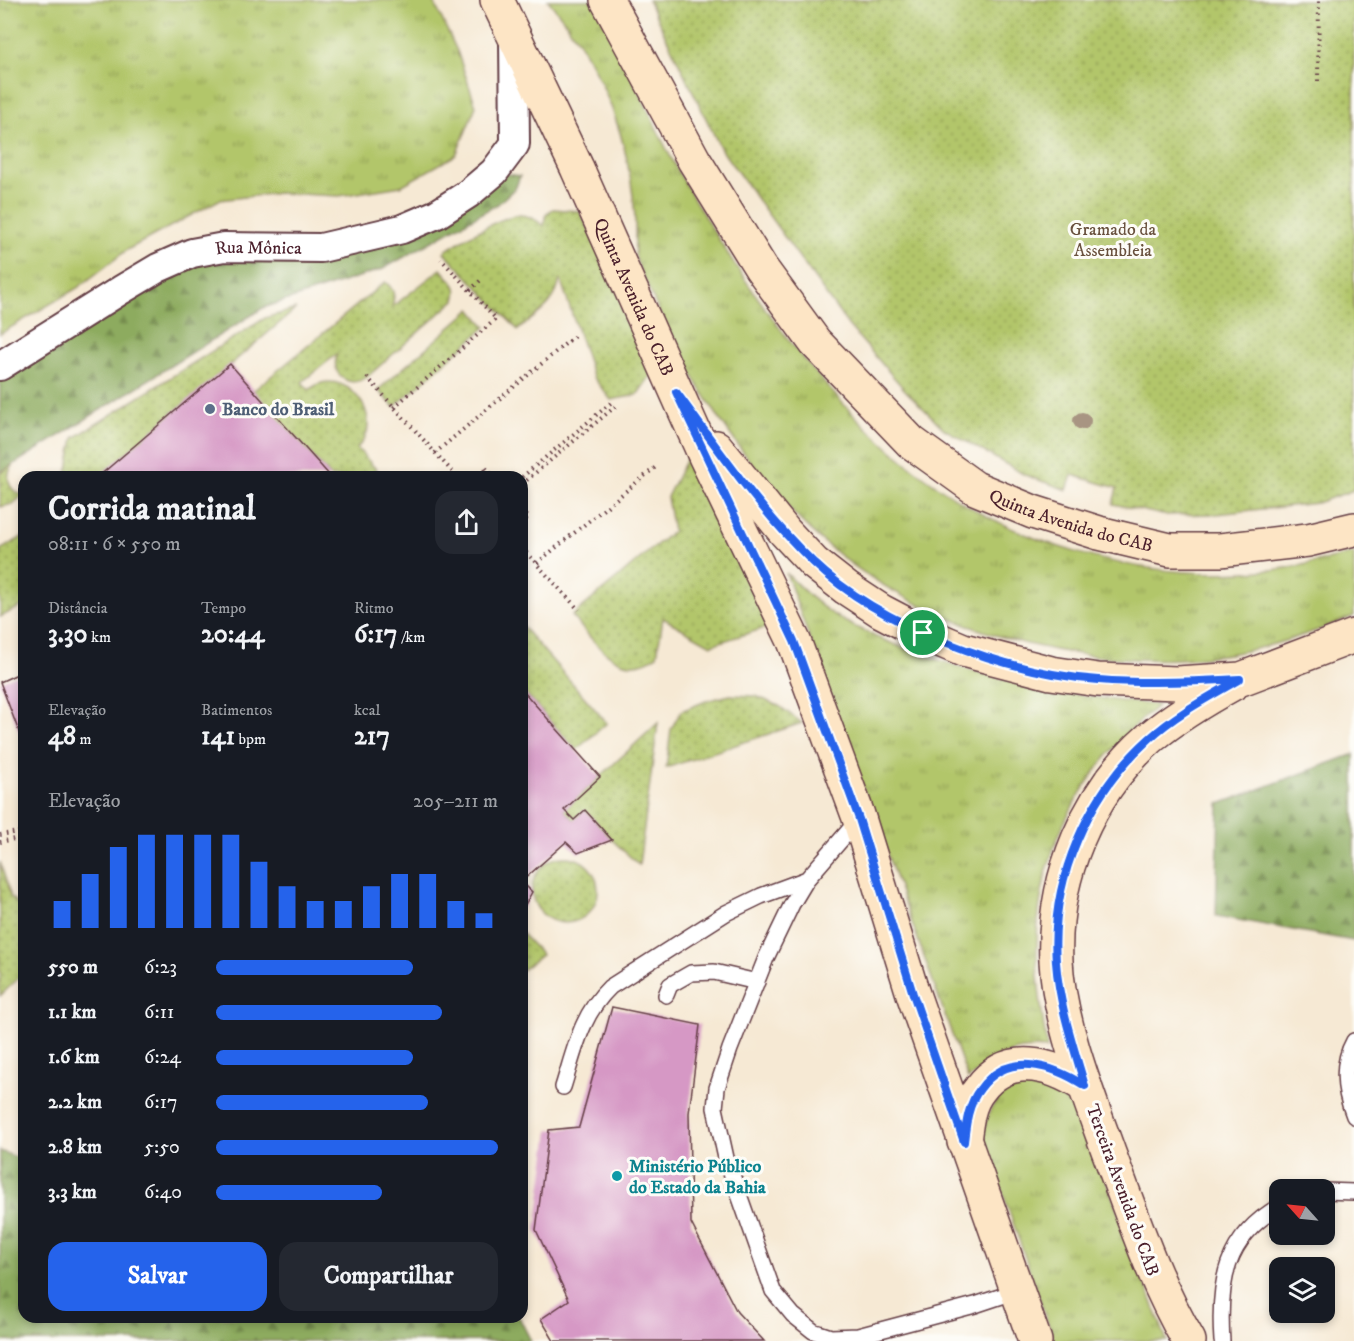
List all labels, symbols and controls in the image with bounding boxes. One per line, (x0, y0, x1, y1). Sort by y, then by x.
street label: Quinta Avenida do CAB (589, 215, 678, 380)
park label: Gramado da Assembleia (1070, 219, 1157, 262)
street label: Rua Mônica (213, 237, 302, 260)
place label: Banco do Brasil (222, 399, 335, 421)
marker: Banco do Brasil (203, 402, 217, 416)
street label: Quinta Avenida do CAB (986, 485, 1155, 557)
text: Corrida matinal (48, 489, 256, 530)
button: share (435, 491, 498, 554)
text: 08:11 · 6 × 550 m (48, 532, 181, 557)
text: Distância (48, 598, 107, 618)
text: Tempo (201, 598, 246, 618)
text: Ritmo (354, 598, 394, 618)
pin (897, 607, 948, 658)
icon: arrive (906, 616, 939, 649)
text: 3.30 (48, 618, 88, 651)
text: 20:44 (201, 618, 264, 651)
text: 6:17 (354, 618, 398, 651)
text: km (88, 627, 111, 647)
text: /km (398, 627, 425, 647)
text: Elevação (48, 700, 106, 720)
text: Batimentos (201, 700, 272, 720)
text: kcal (354, 700, 380, 720)
text: 48 (48, 720, 76, 753)
text: 141 (201, 720, 235, 753)
text: 217 (354, 720, 390, 753)
text: m (76, 729, 91, 749)
text: bpm (235, 729, 266, 749)
text: Elevação (48, 789, 121, 814)
text: 205–211 m (413, 789, 498, 814)
text: 550 m (48, 955, 98, 980)
text: 6:23 (144, 955, 177, 980)
text: 1.1 km (48, 1000, 97, 1025)
text: 6:11 (144, 1000, 174, 1025)
text: 1.6 km (48, 1045, 100, 1070)
text: 6:24 (144, 1045, 181, 1070)
text: 2.2 km (48, 1090, 102, 1115)
text: 6:17 (144, 1090, 178, 1115)
street label: Terceira Avenida do CAB (1081, 1101, 1163, 1279)
text: 2.8 km (48, 1135, 102, 1160)
text: 5:50 (144, 1135, 180, 1160)
place label: Ministério Público do Estado da Bahia (629, 1156, 766, 1199)
marker: Ministério Público do Estado da Bahia (610, 1169, 624, 1183)
north arrow (1269, 1179, 1335, 1245)
map controls (1269, 1179, 1335, 1323)
text: 3.3 km (48, 1180, 97, 1205)
text: 6:40 (144, 1180, 182, 1205)
button: Salvar (48, 1242, 267, 1311)
button: Compartilhar (279, 1242, 498, 1311)
button: layers (1269, 1257, 1335, 1323)

